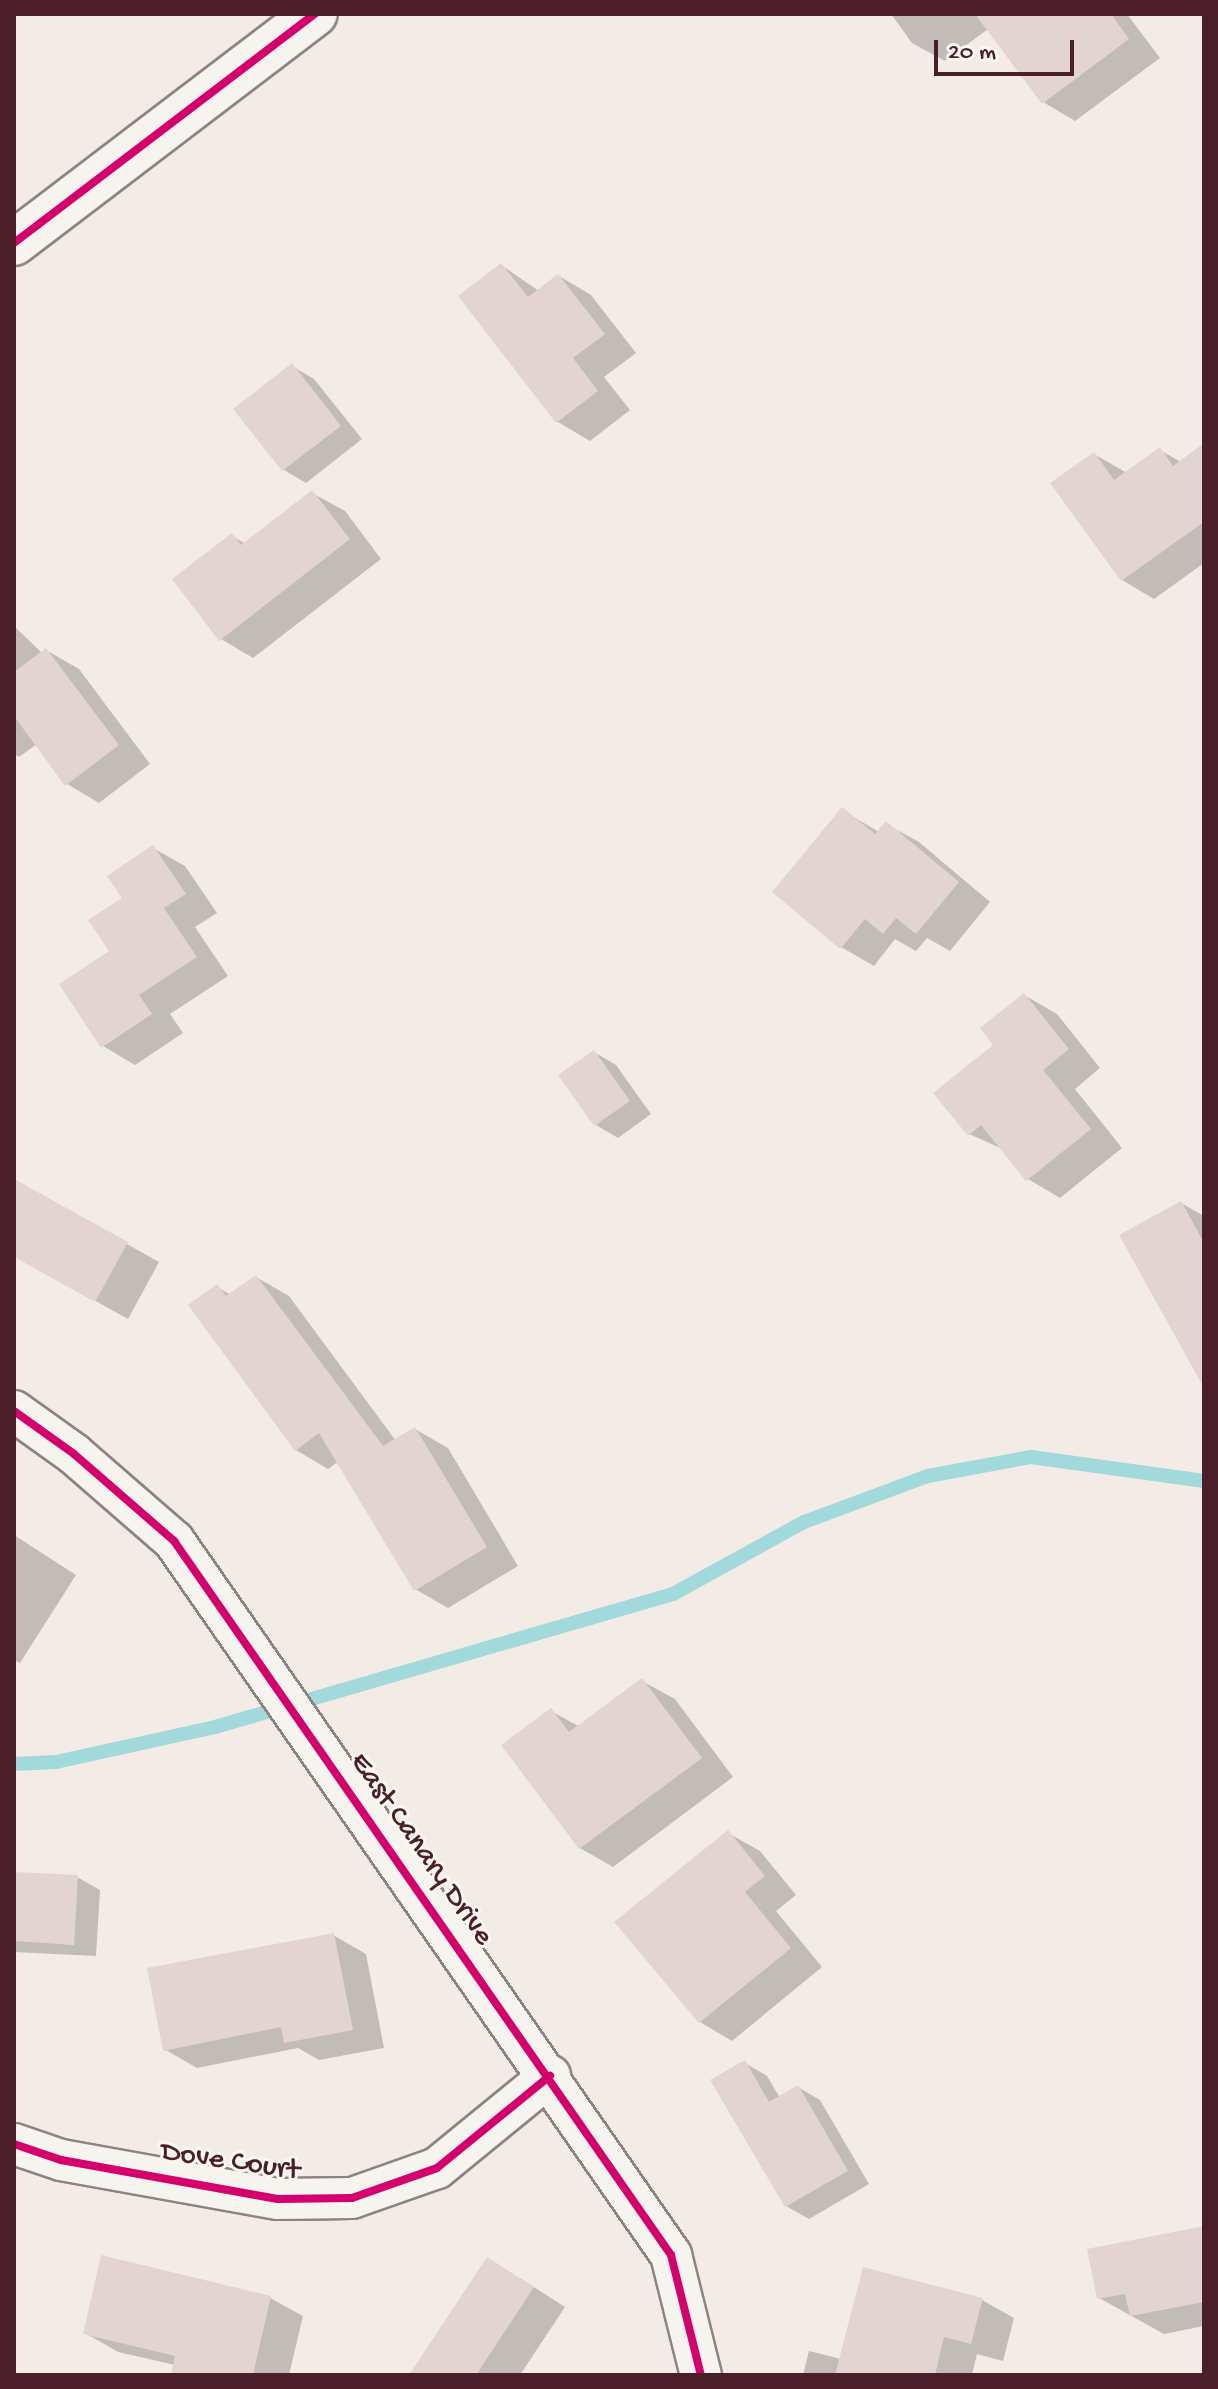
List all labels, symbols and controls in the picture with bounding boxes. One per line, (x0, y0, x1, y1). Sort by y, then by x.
scale bar (938, 24, 1078, 74)
text: 20 m (948, 39, 996, 68)
street label: East Canary Drive (340, 1747, 500, 1953)
street label: Dove Court (158, 2135, 302, 2191)

